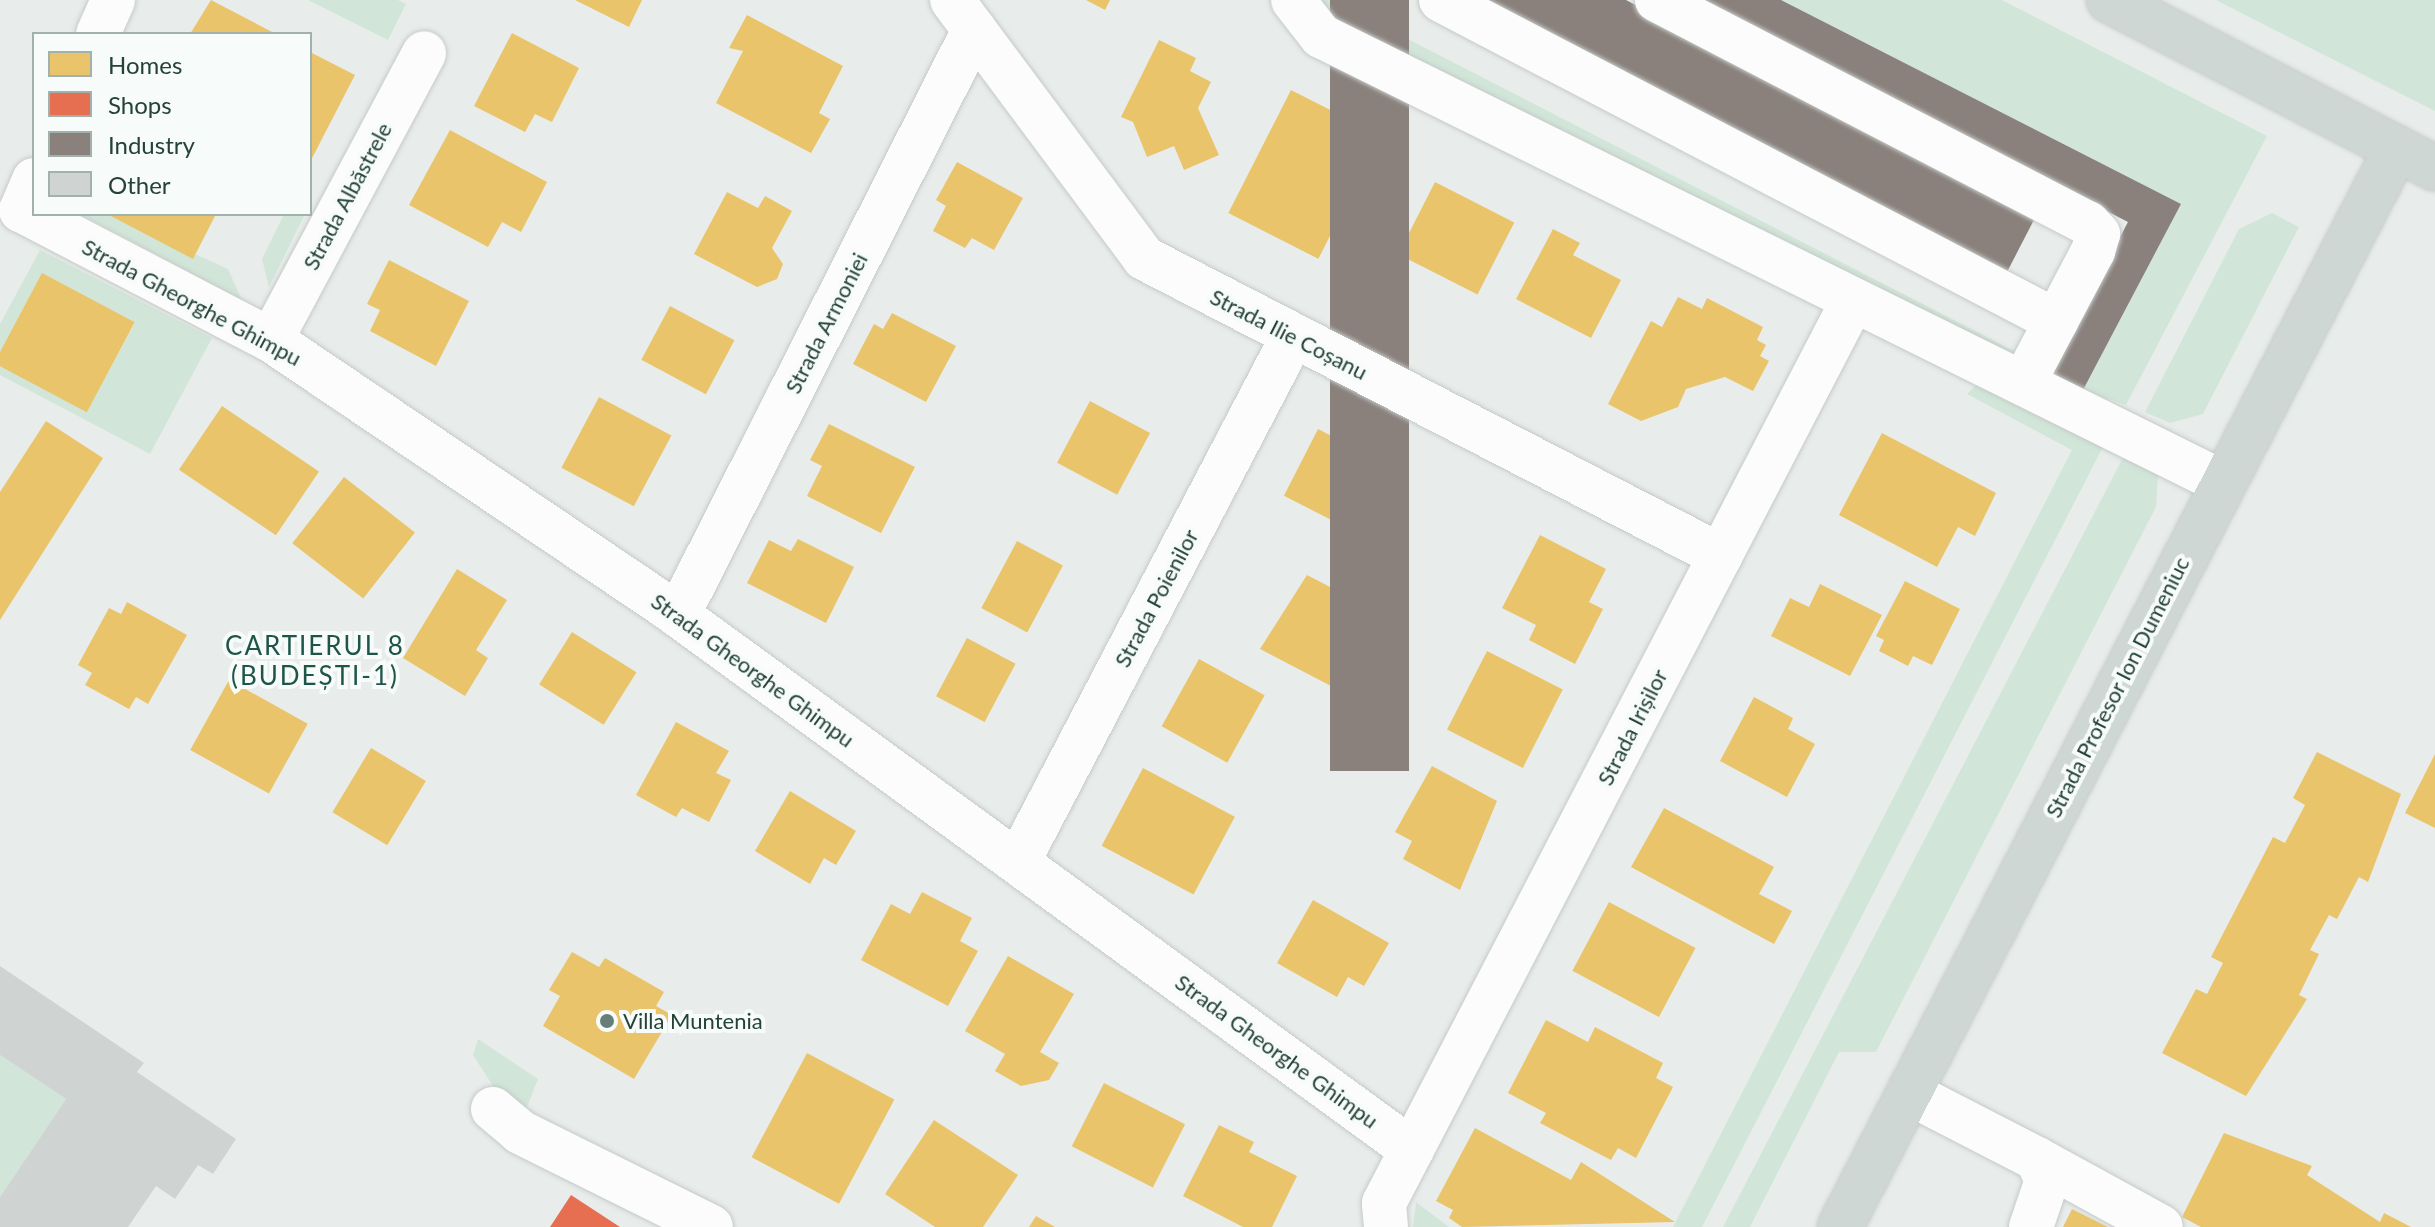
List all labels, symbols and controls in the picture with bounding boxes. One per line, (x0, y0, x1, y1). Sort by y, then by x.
legend (32, 32, 312, 216)
text: Homes (108, 50, 182, 79)
text: Shops (108, 90, 172, 119)
street label: Strada Albăstrele (297, 118, 397, 274)
text: Industry (108, 130, 195, 159)
text: Other (108, 170, 171, 199)
street label: Strada Gheorghe Ghimpu (78, 233, 306, 371)
street label: Strada Armoniei (779, 248, 873, 398)
street label: Strada Ilie Coșanu (1206, 283, 1372, 385)
street label: Strada Poienilor (1109, 525, 1203, 671)
street label: Strada Profesor Ion Dumeniuc (2040, 552, 2194, 822)
street label: Strada Gheorghe Ghimpu (646, 588, 860, 752)
district label: CARTIERUL 8 (BUDEȘTI-1) (225, 630, 405, 692)
street label: Strada Irișilor (1591, 665, 1673, 789)
street label: Strada Gheorghe Ghimpu (1170, 969, 1384, 1133)
place label: Villa Muntenia (623, 1008, 763, 1034)
marker: Villa Muntenia (598, 1012, 616, 1030)

